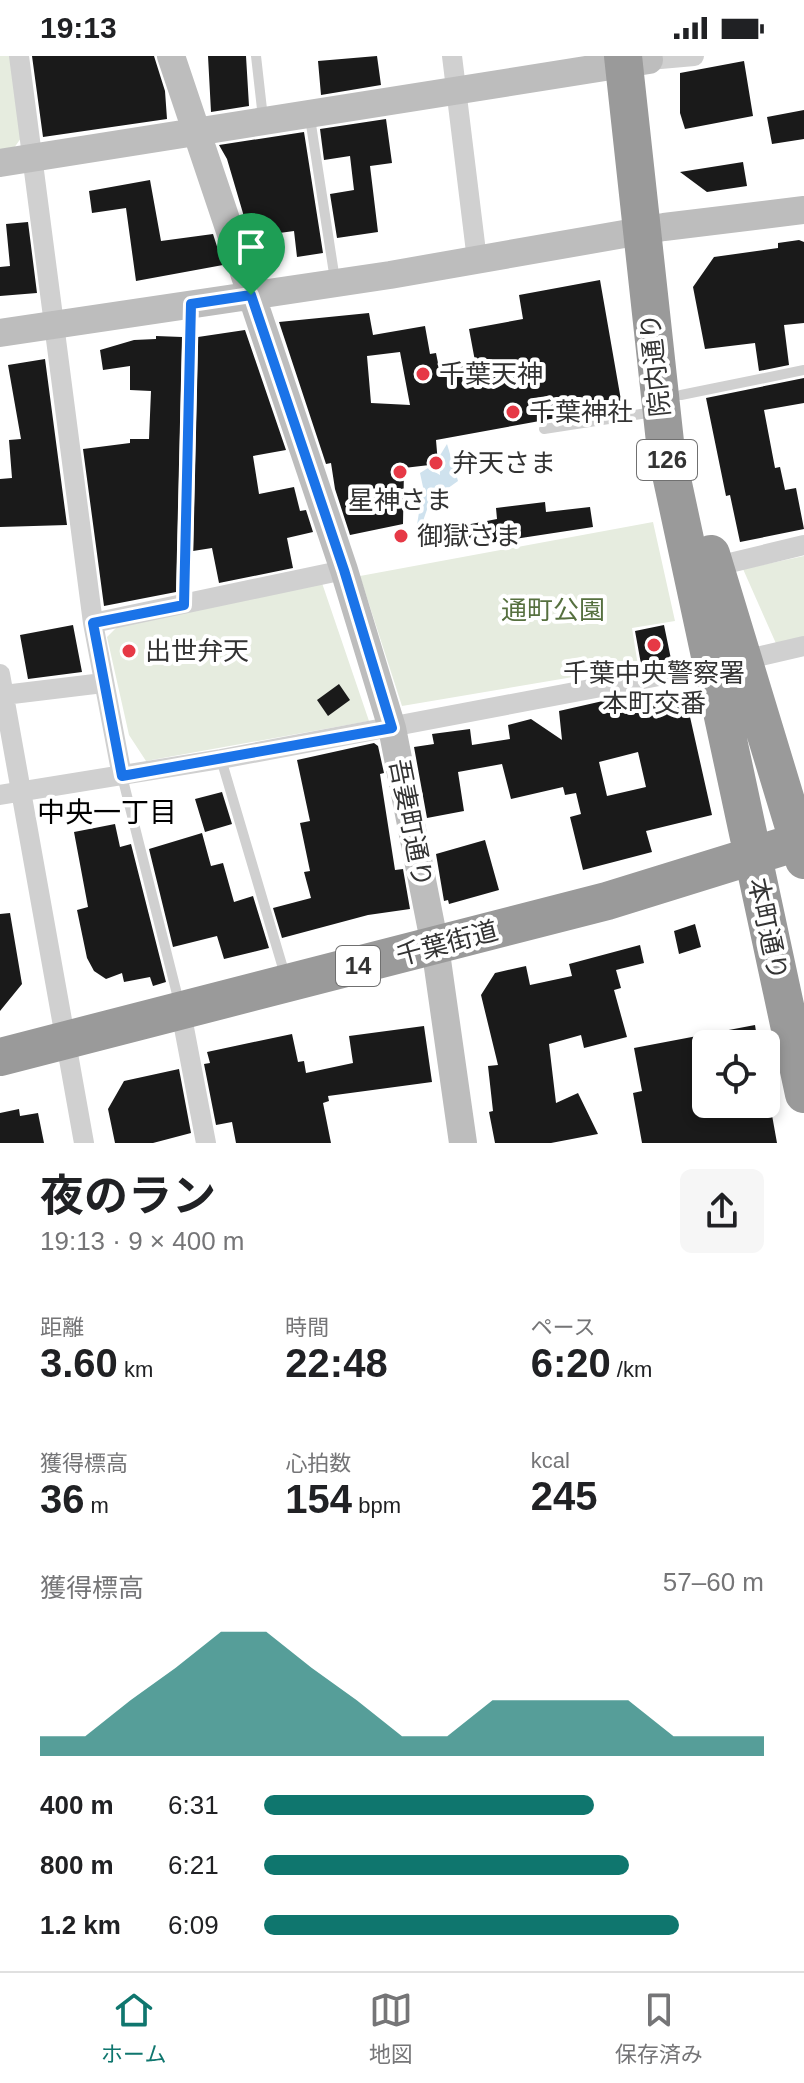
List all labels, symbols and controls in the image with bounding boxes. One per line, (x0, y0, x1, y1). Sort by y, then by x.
text: 19:13 (40, 11, 117, 44)
pin (217, 213, 285, 295)
icon: arrive (229, 225, 273, 269)
street label: 院内通り (635, 312, 675, 418)
place label: 千葉天神 (439, 359, 543, 389)
marker: 千葉天神 (414, 365, 432, 383)
place label: 千葉神社 (529, 397, 633, 427)
marker: 千葉神社 (504, 403, 522, 421)
road number: 126 (637, 440, 697, 480)
place label: 弁天さま (452, 448, 556, 478)
marker: 弁天さま (427, 454, 445, 472)
marker: 星神さま (391, 463, 409, 481)
place label: 星神さま (348, 485, 452, 515)
place label: 御獄さま (417, 521, 521, 551)
marker: 御獄さま (392, 527, 410, 545)
park label: 通町公園 (501, 595, 605, 625)
place label: 出世弁天 (145, 636, 249, 666)
marker: 千葉中央警察署 本町交番 (645, 636, 663, 654)
marker: 出世弁天 (120, 642, 138, 660)
place label: 千葉中央警察署 本町交番 (563, 658, 745, 718)
street label: 吾妻町通り (384, 756, 438, 890)
district label: 中央一丁目 (37, 797, 177, 828)
street label: 本町通り (743, 875, 793, 983)
street label: 千葉街道 (393, 915, 501, 971)
road number: 14 (336, 946, 380, 986)
map controls (692, 1030, 780, 1118)
button: locate (692, 1030, 780, 1118)
button: share (680, 1169, 764, 1253)
text: 夜のラン (40, 1171, 216, 1220)
text: 19:13 · 9 × 400 m (40, 1226, 245, 1256)
text: 距離 (40, 1315, 84, 1340)
text: 時間 (285, 1315, 329, 1340)
text: ペース (531, 1315, 596, 1340)
text: 3.60 (40, 1341, 118, 1385)
text: 22:48 (285, 1341, 388, 1385)
text: 6:20 (531, 1341, 611, 1385)
text: km (118, 1357, 153, 1382)
text: /km (611, 1357, 652, 1382)
text: kcal (531, 1448, 570, 1473)
text: 獲得標高 (40, 1451, 128, 1476)
text: 心拍数 (285, 1451, 351, 1476)
text: 245 (531, 1474, 597, 1518)
text: 36 (40, 1477, 85, 1521)
text: 154 (285, 1477, 352, 1521)
text: m (85, 1493, 109, 1518)
text: bpm (352, 1493, 401, 1518)
text: 57–60 m (663, 1567, 764, 1597)
text: 獲得標高 (40, 1573, 144, 1603)
text: 400 m (40, 1790, 114, 1820)
text: 6:31 (168, 1790, 219, 1820)
text: 800 m (40, 1850, 114, 1880)
text: 6:21 (168, 1850, 219, 1880)
text: 1.2 km (40, 1910, 121, 1940)
text: 6:09 (168, 1910, 219, 1940)
tab: ホーム (101, 1988, 166, 2068)
tab: 地図 (369, 1988, 413, 2068)
tab: 保存済み (615, 1988, 703, 2068)

